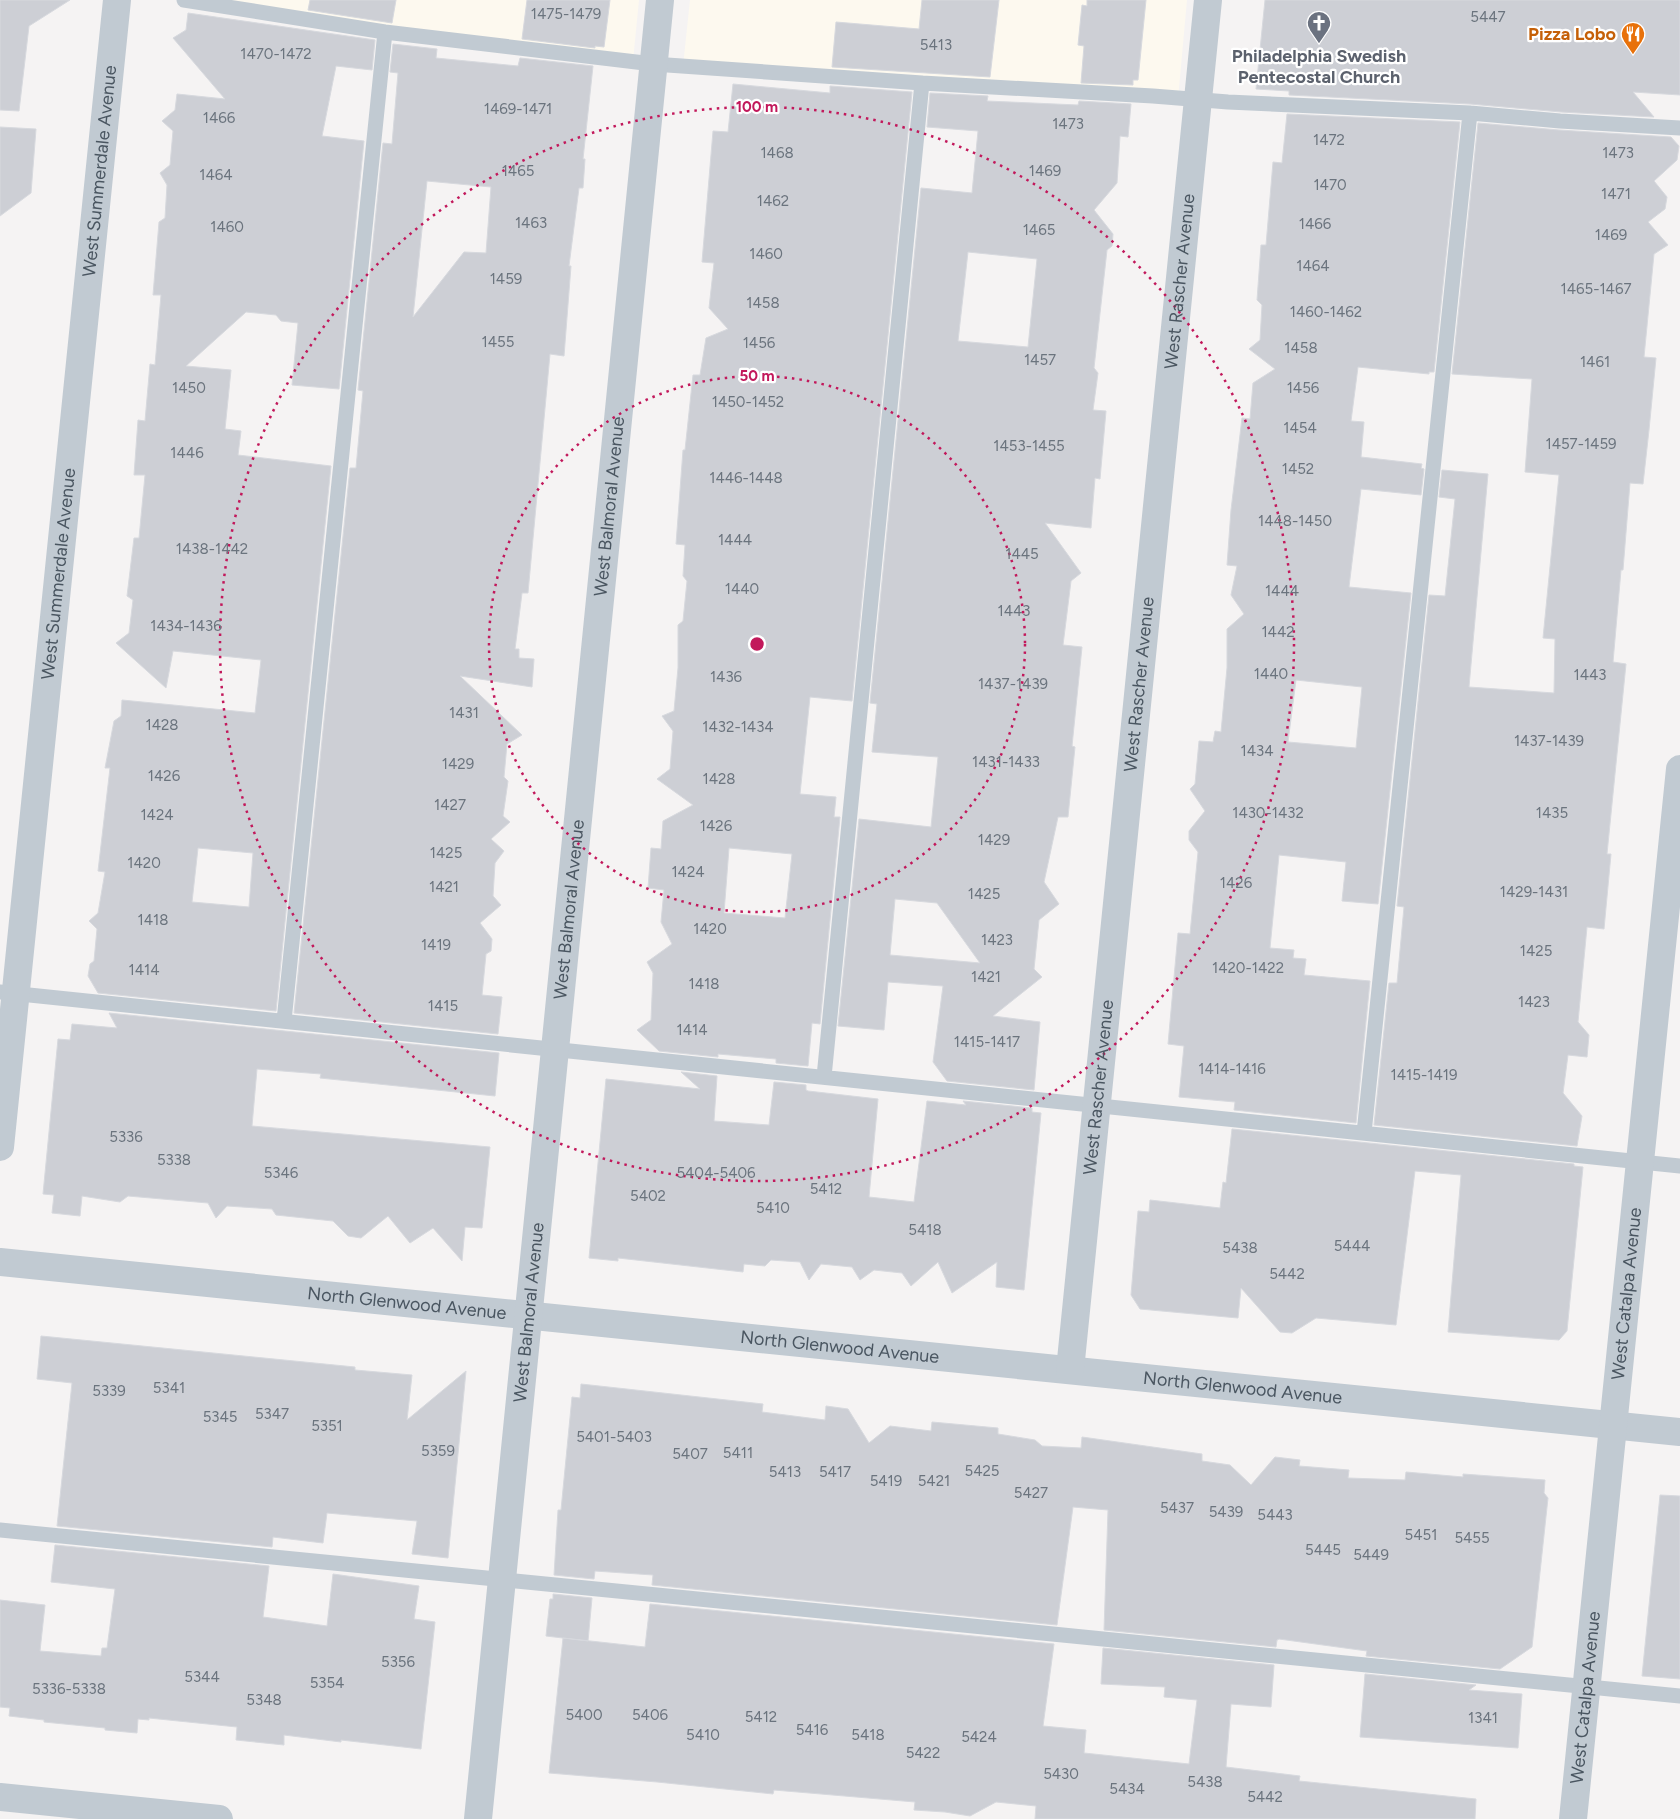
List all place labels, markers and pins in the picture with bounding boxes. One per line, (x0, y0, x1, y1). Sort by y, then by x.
church icon: Philadelphia Swedish Pentecostal Church (1306, 10, 1332, 44)
restaurant icon: Pizza Lobo (1620, 21, 1646, 55)
place label: Pizza Lobo (1528, 23, 1616, 45)
place label: Philadelphia Swedish Pentecostal Church (1232, 45, 1406, 88)
centre of rings (748, 635, 766, 653)

